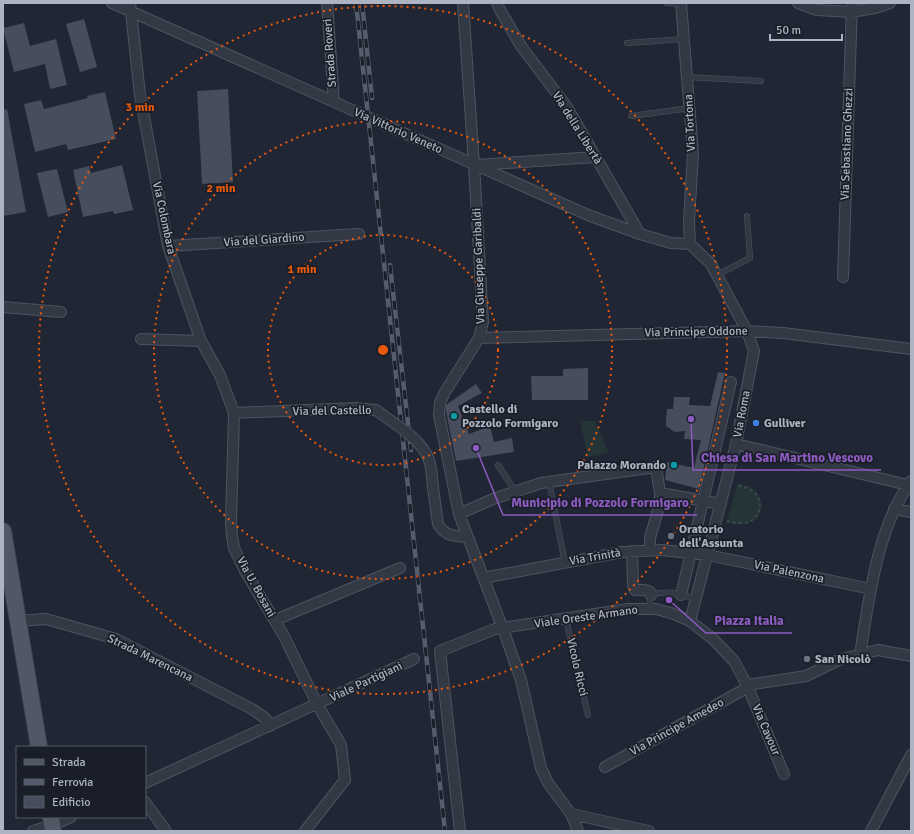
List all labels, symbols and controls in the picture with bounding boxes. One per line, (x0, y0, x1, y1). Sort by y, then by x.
scale bar (770, 16, 842, 42)
street label: Strada Roveri (320, 18, 340, 88)
text: 50 m (776, 23, 801, 38)
street label: Via Sebastiano Ghezzi (838, 88, 856, 200)
street label: Via della Libertà (549, 89, 605, 167)
street label: Via Tortona (681, 94, 699, 152)
text: 3 min (126, 100, 155, 115)
street label: Via Vittorio Veneto (351, 105, 445, 157)
street label: Via Colombara (149, 180, 179, 256)
text: 2 min (207, 181, 236, 196)
street label: Via Giuseppe Garibaldi (469, 208, 489, 324)
street label: Via del Giardino (223, 230, 305, 250)
text: 1 min (288, 262, 317, 277)
street label: Via Principe Oddone (644, 324, 748, 340)
centre of rings (376, 343, 390, 357)
street label: Via Roma (730, 389, 754, 439)
place label: Castello di Pozzolo Formigaro (462, 402, 558, 431)
street label: Via del Castello (292, 403, 372, 419)
marker: Castello di Pozzolo Formigaro (449, 411, 459, 421)
place label: Gulliver (764, 416, 806, 431)
marker: Gulliver (751, 418, 761, 428)
callout: Chiesa di San Martino Vescovo (693, 445, 881, 470)
text: Chiesa di San Martino Vescovo (701, 450, 873, 466)
place label: Palazzo Morando (577, 458, 666, 473)
marker: Palazzo Morando (669, 460, 679, 470)
callout: Municipio di Pozzolo Formigaro (503, 490, 697, 515)
text: Municipio di Pozzolo Formigaro (511, 495, 689, 511)
place label: Oratorio dell'Assunta (679, 522, 743, 551)
marker: Oratorio dell'Assunta (666, 531, 676, 541)
street label: Via Trinità (568, 545, 622, 569)
street label: Via U. Bosani (233, 554, 279, 620)
street label: Via Palenzona (752, 557, 826, 587)
street label: Viale Oreste Armano (533, 602, 639, 632)
callout: Piazza Italia (706, 608, 792, 633)
text: Piazza Italia (714, 613, 784, 629)
street label: Strada Marencana (105, 631, 195, 685)
street label: Vicolo Ricci (563, 636, 591, 698)
place label: San Nicolò (815, 652, 871, 667)
marker: San Nicolò (802, 654, 812, 664)
street label: Viale Partigiani (327, 659, 405, 705)
street label: Via Principe Amedeo (627, 695, 727, 759)
street label: Via Cavour (748, 702, 784, 759)
legend (16, 746, 146, 818)
text: Strada (52, 755, 86, 770)
text: Ferrovia (52, 775, 93, 790)
text: Edificio (52, 795, 90, 810)

